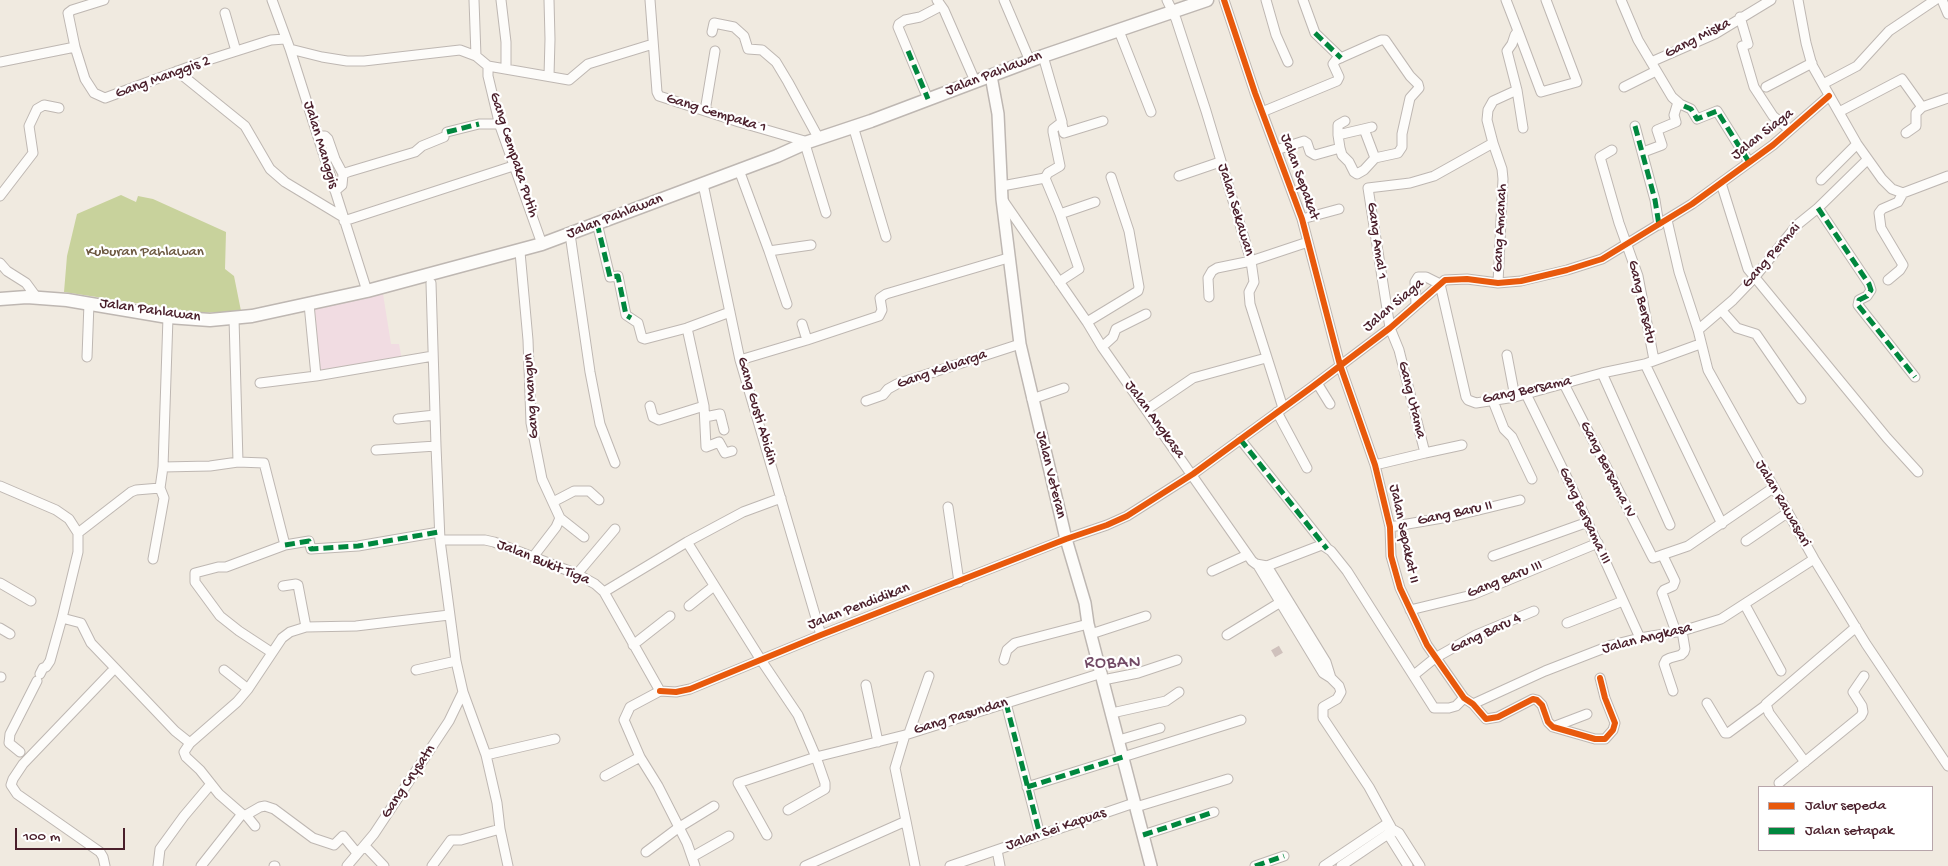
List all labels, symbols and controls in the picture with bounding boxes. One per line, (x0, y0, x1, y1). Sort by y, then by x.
street label: Gang Miska (1662, 15, 1734, 63)
street label: Jalan Pahlawan (943, 47, 1045, 101)
street label: Gang Manggis 2 (113, 53, 213, 103)
street label: Gang Cempaka Putih (484, 90, 542, 220)
street label: Gang Cempaka 1 (664, 90, 768, 138)
street label: Jalan Manggis (298, 99, 342, 191)
street label: Jalan Siaga (1728, 105, 1798, 165)
street label: Jalan Sepakat (1275, 132, 1323, 222)
street label: Jalan Sekawan (1212, 162, 1258, 258)
street label: Gang Amanah (1490, 183, 1512, 273)
street label: Jalan Pahlawan (564, 190, 666, 244)
street label: Gang Amal 1 (1362, 201, 1390, 281)
street label: Gang Permai (1739, 220, 1805, 292)
park label: Kuburan Pahlawan (86, 244, 204, 262)
street label: Gang Bersatu (1623, 259, 1659, 345)
street label: Jalan Siaga (1360, 275, 1428, 337)
street label: Jalan Pahlawan (98, 295, 202, 327)
street label: Gang Keluarga (895, 346, 989, 394)
street label: Gang Mangun (520, 353, 544, 439)
street label: Gang Gusti Abidin (732, 355, 780, 467)
street label: Gang Utama (1393, 359, 1429, 441)
street label: Gang Bersama (1481, 373, 1573, 409)
street label: Jalan Angkasa (1120, 378, 1188, 462)
street label: Gang Bersama IV (1575, 419, 1639, 521)
street label: Jalan Veteran (1030, 430, 1070, 520)
street label: Jalan Rawasari (1750, 457, 1814, 551)
street label: Gang Bersama III (1554, 465, 1614, 567)
street label: Jalan Sepakat II (1384, 483, 1422, 585)
street label: Gang Baru II (1416, 497, 1494, 531)
street label: Jalan Bukit Tiga (494, 536, 592, 590)
street label: Gang Baru III (1465, 557, 1545, 603)
street label: Jalan Pendidikan (805, 579, 913, 635)
street label: Gang Baru 4 (1448, 610, 1524, 658)
street label: Jalan Angkasa (1600, 619, 1694, 659)
district label: ROBAN (1084, 653, 1142, 675)
street label: Gang Pasundan (912, 694, 1010, 740)
street label: Gang Crysatn (378, 742, 440, 822)
legend (1758, 786, 1933, 851)
text: Jalur sepeda (1805, 797, 1886, 815)
street label: Jalan Sei Kapuas (1003, 804, 1109, 856)
scale bar (18, 818, 128, 850)
text: Jalan setapak (1805, 822, 1894, 840)
text: 100 m (23, 828, 60, 846)

